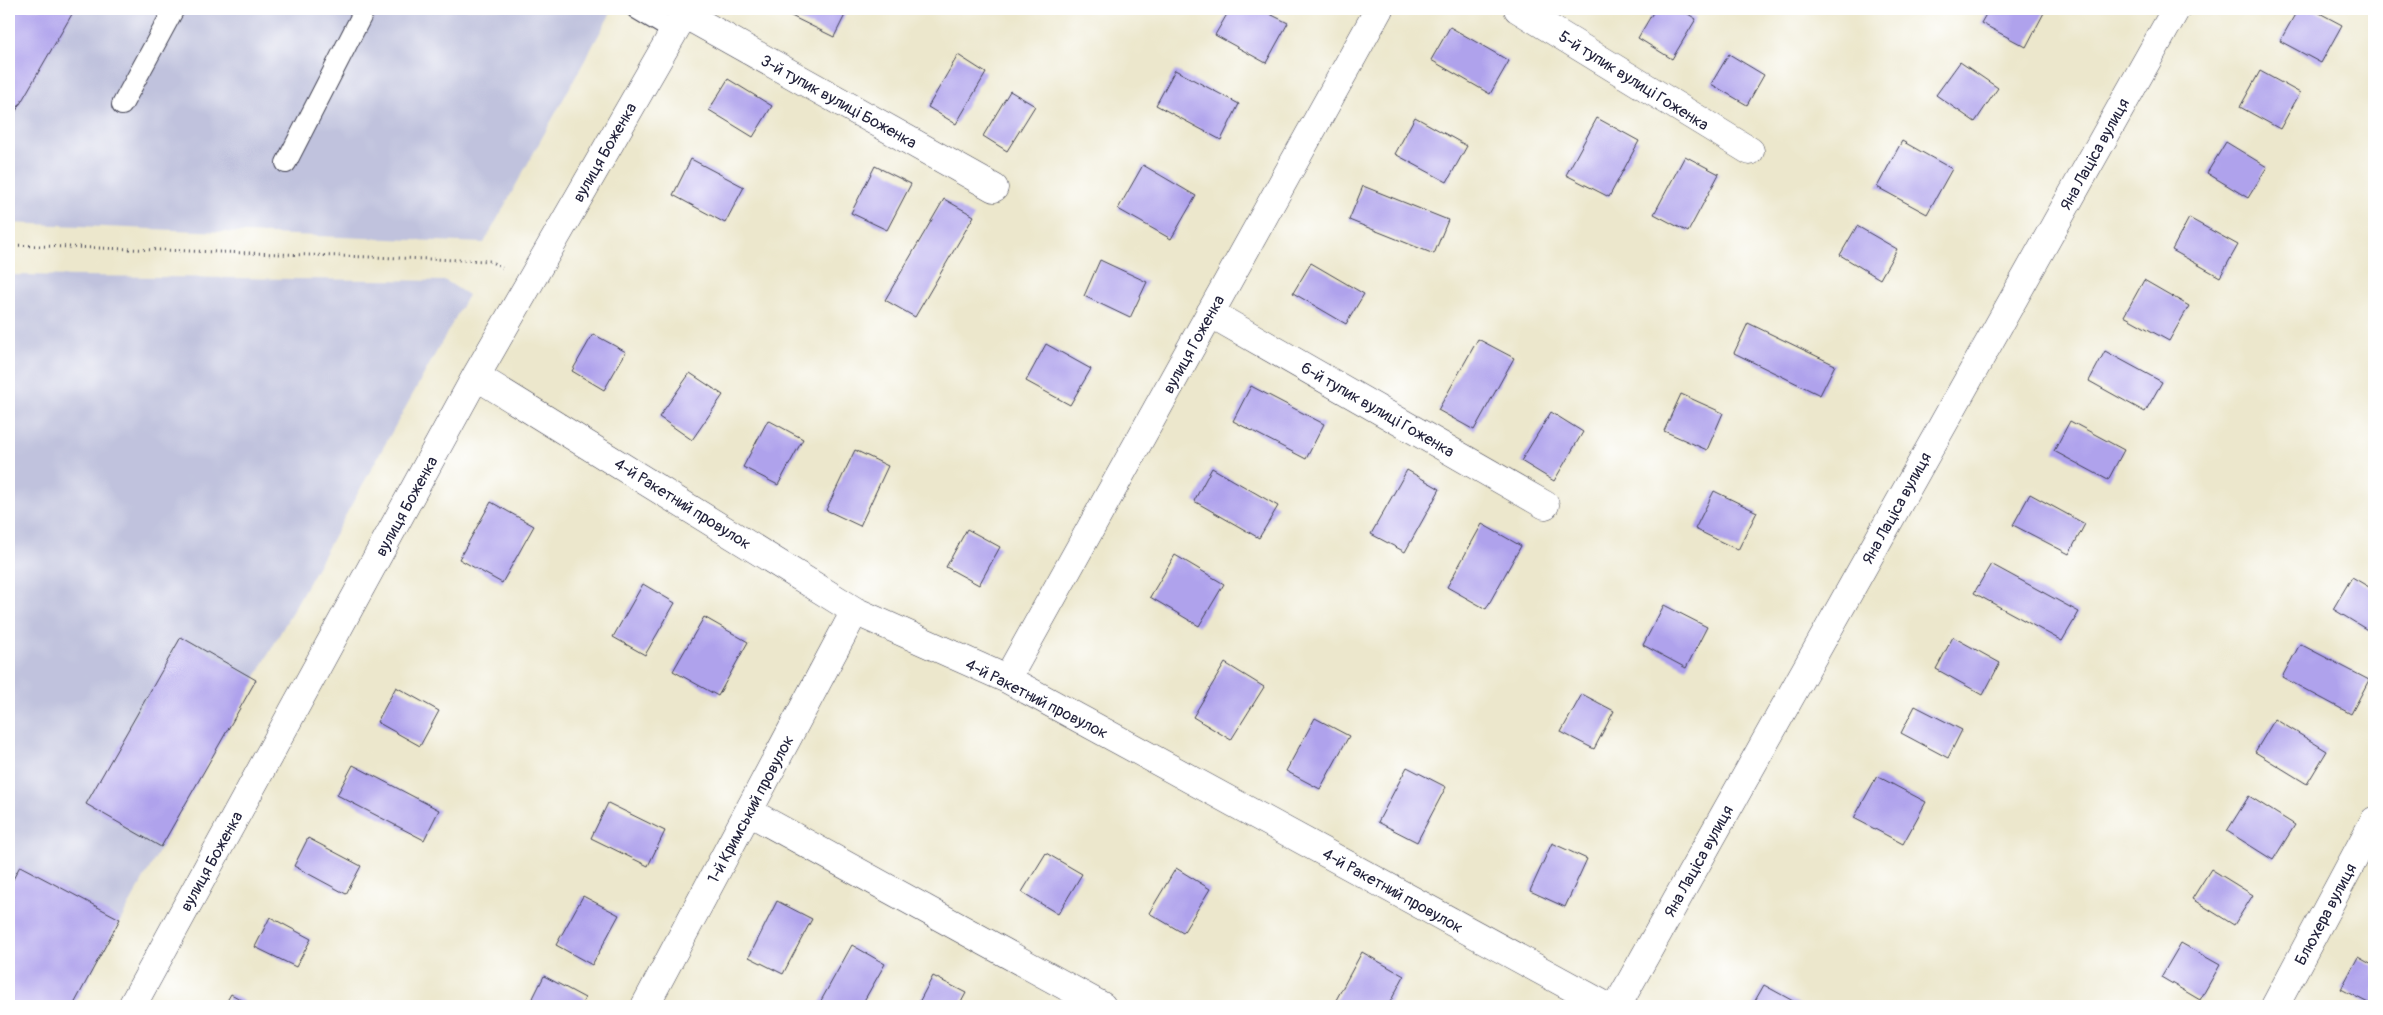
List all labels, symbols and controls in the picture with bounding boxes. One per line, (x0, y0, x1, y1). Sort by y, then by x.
street label: 5-й тупик вулиці Гоженка (1555, 26, 1712, 135)
street label: 3-й тупик вулиці Боженка (757, 51, 920, 153)
street label: Яна Лаціса вулиця (2056, 95, 2134, 214)
street label: вулиця Боженка (568, 99, 641, 206)
street label: вулиця Гоженка (1159, 292, 1229, 397)
street label: 6-й тупик вулиці Гоженка (1297, 358, 1458, 462)
street label: Яна Лаціса вулиця (1858, 449, 1936, 568)
street label: вулиця Боженка (371, 453, 443, 560)
street label: 4-й Ракетний провулок (610, 454, 754, 554)
street label: 4-й Ракетний провулок (962, 654, 1111, 744)
street label: 1-й Кримський провулок (703, 732, 798, 887)
street label: Яна Лаціса вулиця (1660, 802, 1738, 921)
street label: вулиця Боженка (176, 808, 248, 915)
street label: 4-й Ракетний провулок (1319, 844, 1466, 938)
street label: Блюхера вулиця (2291, 860, 2361, 969)

